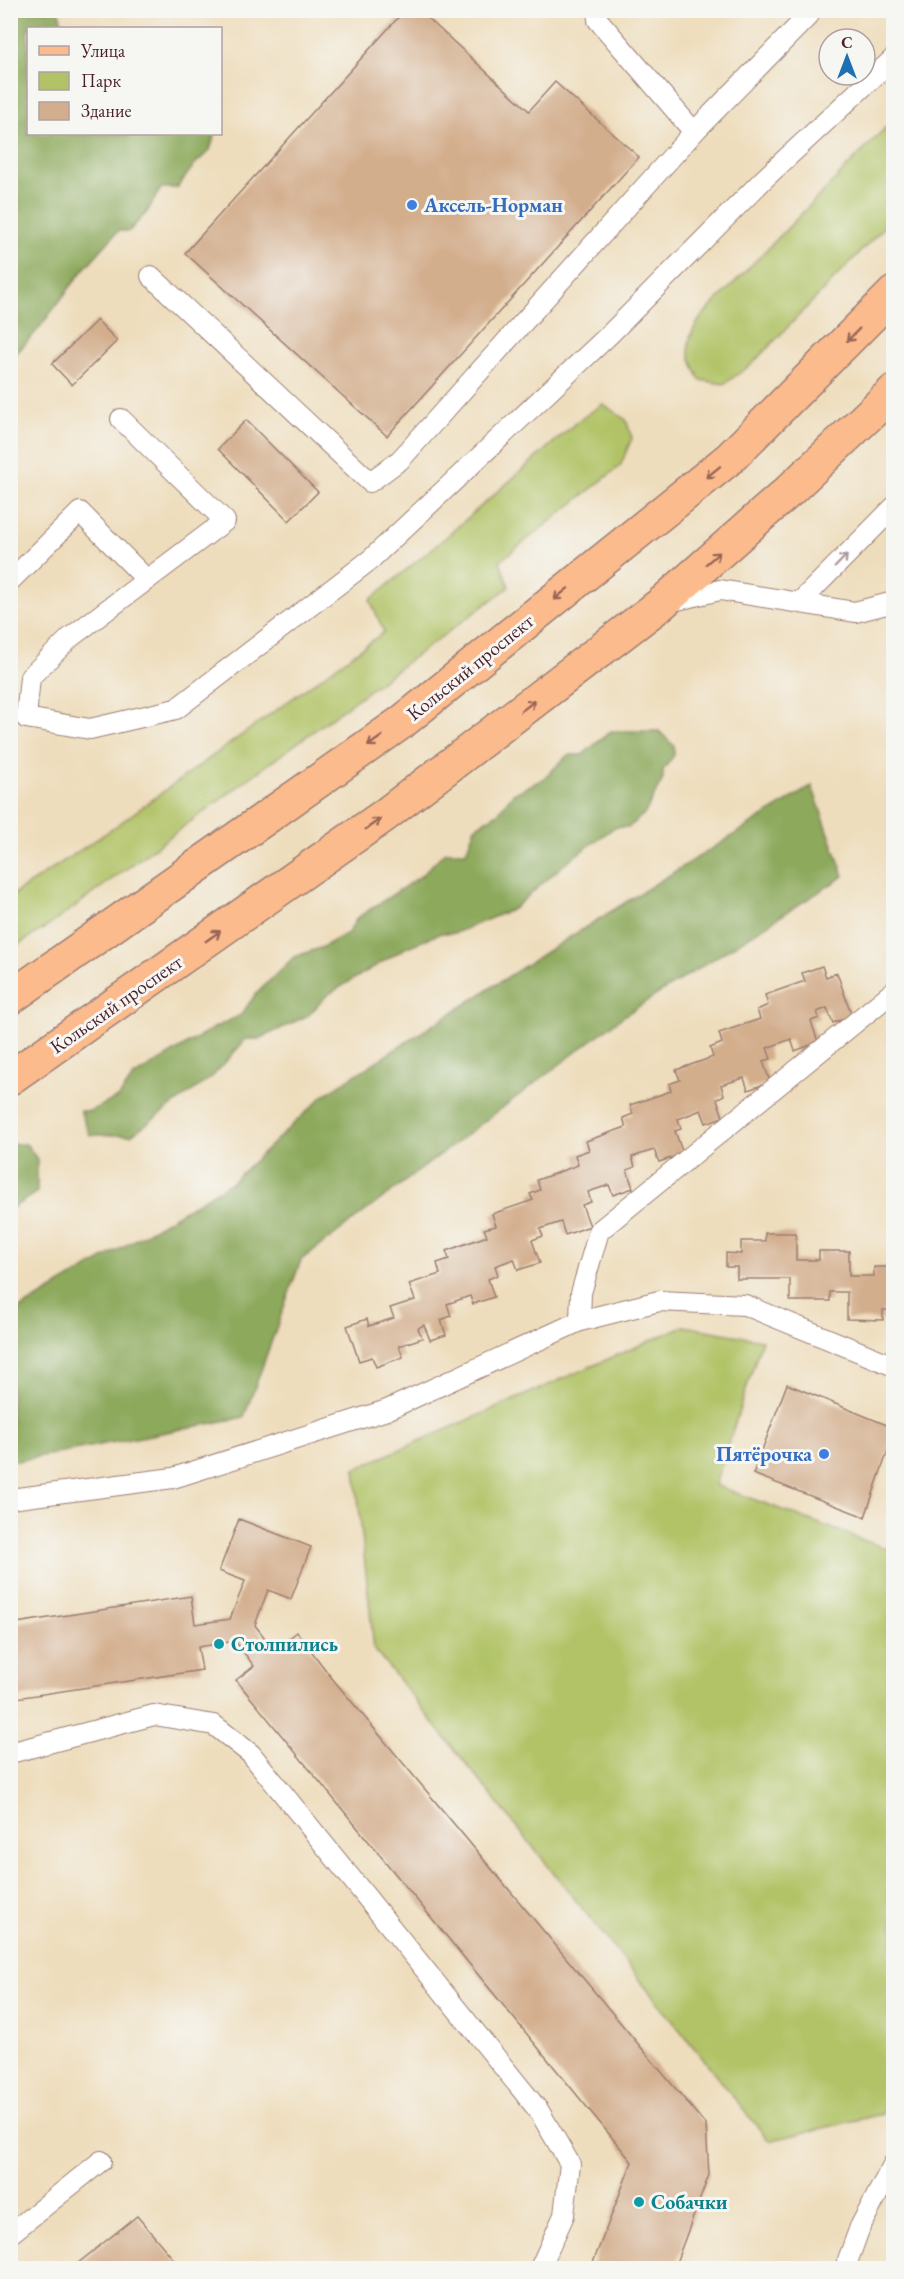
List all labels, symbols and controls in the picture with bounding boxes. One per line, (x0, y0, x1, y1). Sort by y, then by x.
legend (27, 27, 222, 135)
north arrow (817, 27, 877, 87)
text: С (841, 32, 853, 53)
text: Улица (80, 39, 126, 62)
text: Парк (81, 69, 121, 92)
text: Здание (81, 99, 131, 122)
place label: Аксель-Норман (423, 192, 563, 218)
marker: Аксель-Норман (405, 198, 419, 212)
one-way arrow (845, 328, 860, 343)
one-way arrow (706, 465, 722, 478)
one-way arrow (705, 551, 720, 565)
one-way arrow (834, 553, 848, 568)
one-way arrow (554, 587, 570, 600)
street label: Кольский проспект (401, 608, 539, 726)
one-way arrow (520, 700, 536, 713)
one-way arrow (368, 734, 384, 747)
one-way arrow (364, 818, 380, 830)
one-way arrow (205, 930, 221, 942)
street label: Кольский проспект (45, 949, 187, 1059)
place label: Пятёрочка (716, 1441, 812, 1467)
marker: Пятёрочка (817, 1447, 831, 1461)
place label: Столпились (231, 1631, 338, 1657)
marker: Столпились (212, 1637, 226, 1651)
place label: Собачки (651, 2189, 728, 2215)
marker: Собачки (632, 2195, 646, 2209)

